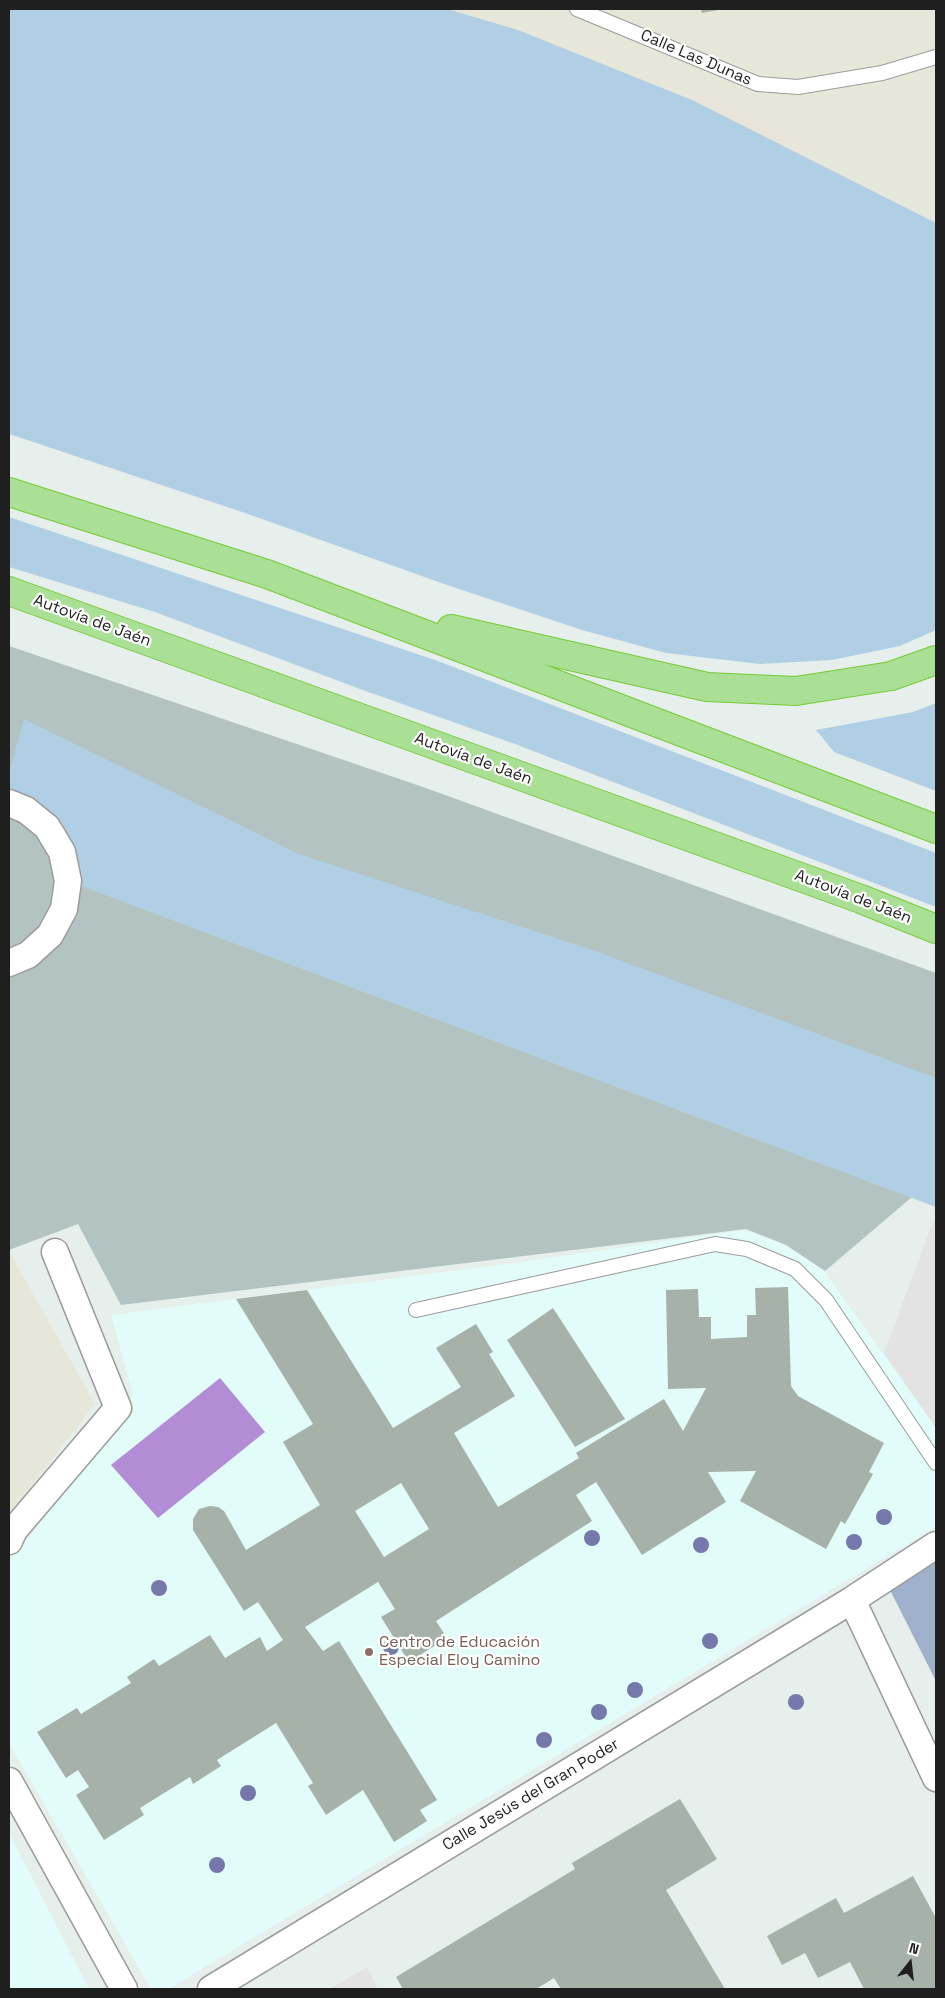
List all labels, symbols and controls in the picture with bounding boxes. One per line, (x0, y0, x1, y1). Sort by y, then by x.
street label: Calle Las Dunas (637, 26, 755, 90)
street label: Autovía de Jaén (31, 591, 153, 651)
street label: Autovía de Jaén (412, 729, 534, 789)
street label: Autovía de Jaén (792, 866, 914, 928)
place label: Centro de Educación Especial Eloy Camino (379, 1633, 541, 1671)
marker: Centro de Educación Especial Eloy Camino (363, 1646, 375, 1658)
street label: Calle Jesús del Gran Poder (439, 1735, 623, 1855)
north arrow (885, 1938, 935, 1988)
text: N (907, 1939, 921, 1959)

